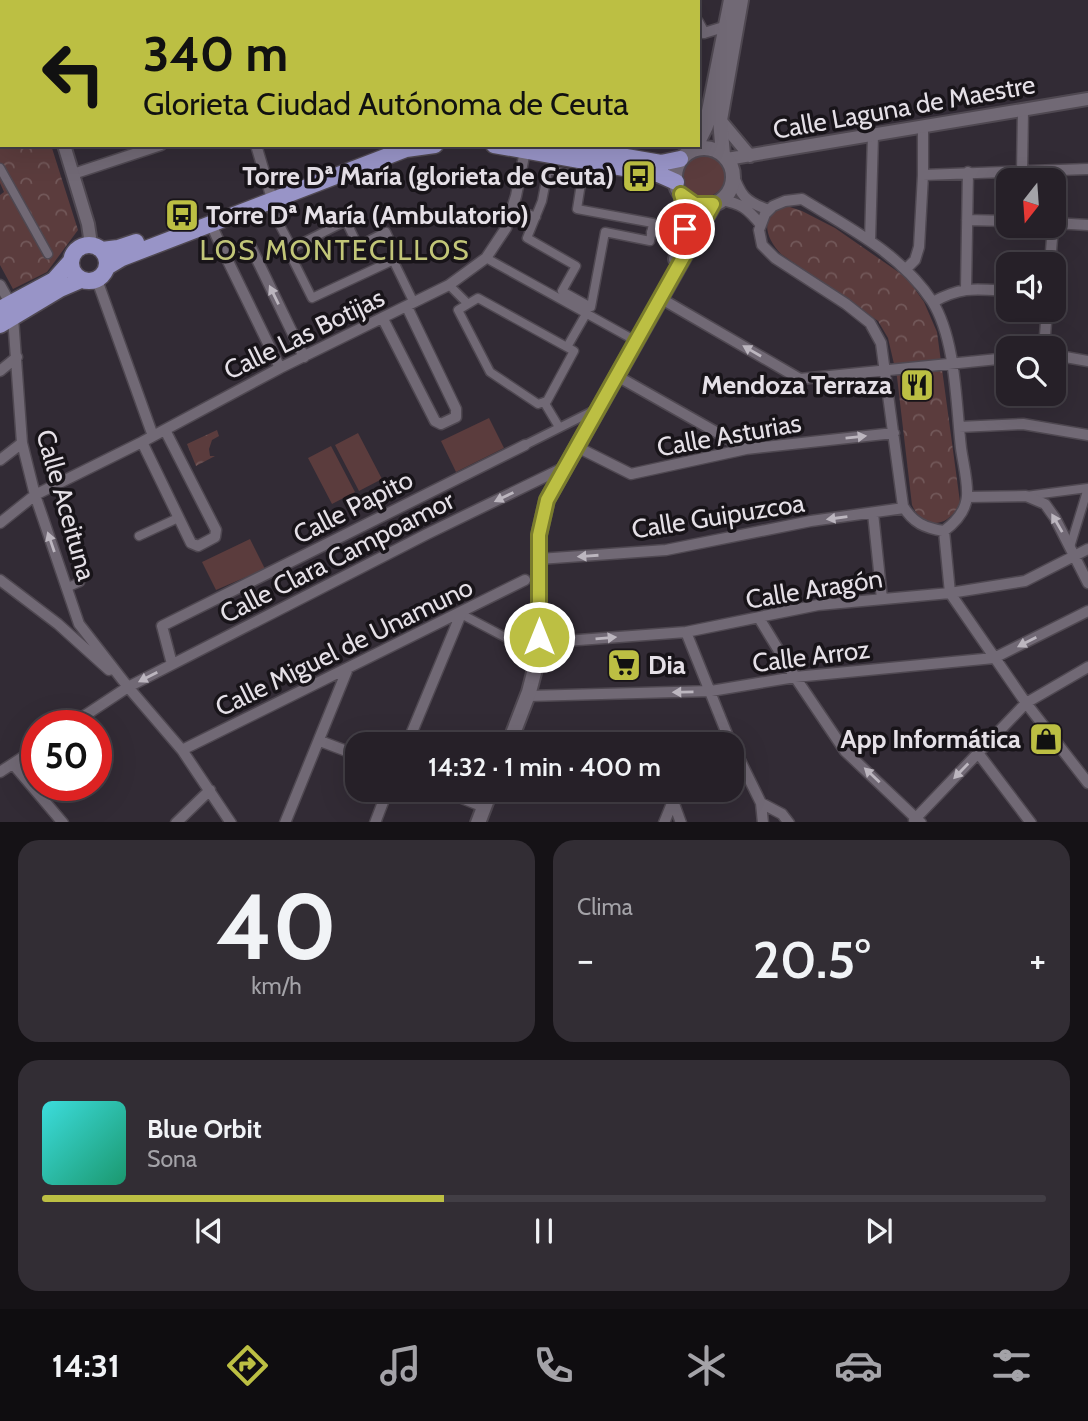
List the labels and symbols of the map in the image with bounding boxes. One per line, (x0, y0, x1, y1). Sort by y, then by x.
street label: Calle Laguna de Maestre (770, 68, 1038, 146)
bus stop icon: Torre Dª María (glorieta de Ceuta) (620, 157, 658, 195)
place label: Torre Dª María (glorieta de Ceuta) (242, 160, 614, 192)
north arrow (996, 168, 1066, 238)
bus stop icon: Torre Dª María (Ambulatorio) (163, 196, 201, 234)
place label: Torre Dª María (Ambulatorio) (206, 199, 529, 231)
pin (655, 199, 715, 259)
district label: LOS MONTECILLOS (199, 233, 471, 267)
street label: Calle Las Botijas (219, 281, 390, 387)
one-way arrow (268, 285, 280, 305)
one-way arrow (743, 345, 762, 357)
restaurant icon: Mendoza Terraza (898, 366, 936, 404)
place label: Mendoza Terraza (701, 369, 892, 401)
street label: Calle Asturias (654, 407, 804, 463)
street label: Calle Aceituna (29, 426, 103, 585)
one-way arrow (845, 432, 867, 443)
street label: Calle Papito (288, 463, 418, 551)
street label: Calle Clara Campoamor (214, 484, 460, 630)
street label: Calle Guipuzcoa (629, 486, 807, 545)
one-way arrow (494, 491, 514, 502)
one-way arrow (825, 513, 847, 524)
one-way arrow (1050, 513, 1063, 532)
one-way arrow (45, 531, 56, 552)
one-way arrow (577, 551, 599, 562)
street label: Calle Aragón (743, 562, 885, 616)
street label: Calle Miguel de Unamuno (210, 571, 478, 723)
position arrow (502, 600, 576, 674)
one-way arrow (595, 632, 617, 643)
street label: Calle Arroz (750, 633, 872, 679)
one-way arrow (1017, 636, 1037, 647)
supermarket icon: Dia (605, 646, 643, 684)
place label: Dia (648, 649, 686, 681)
one-way arrow (138, 671, 158, 682)
one-way arrow (672, 686, 694, 698)
speed limit sign: 50 (21, 710, 112, 801)
shop icon: App Informática (1027, 720, 1065, 758)
place label: App Informática (840, 723, 1021, 755)
one-way arrow (952, 763, 969, 780)
one-way arrow (864, 768, 881, 784)

